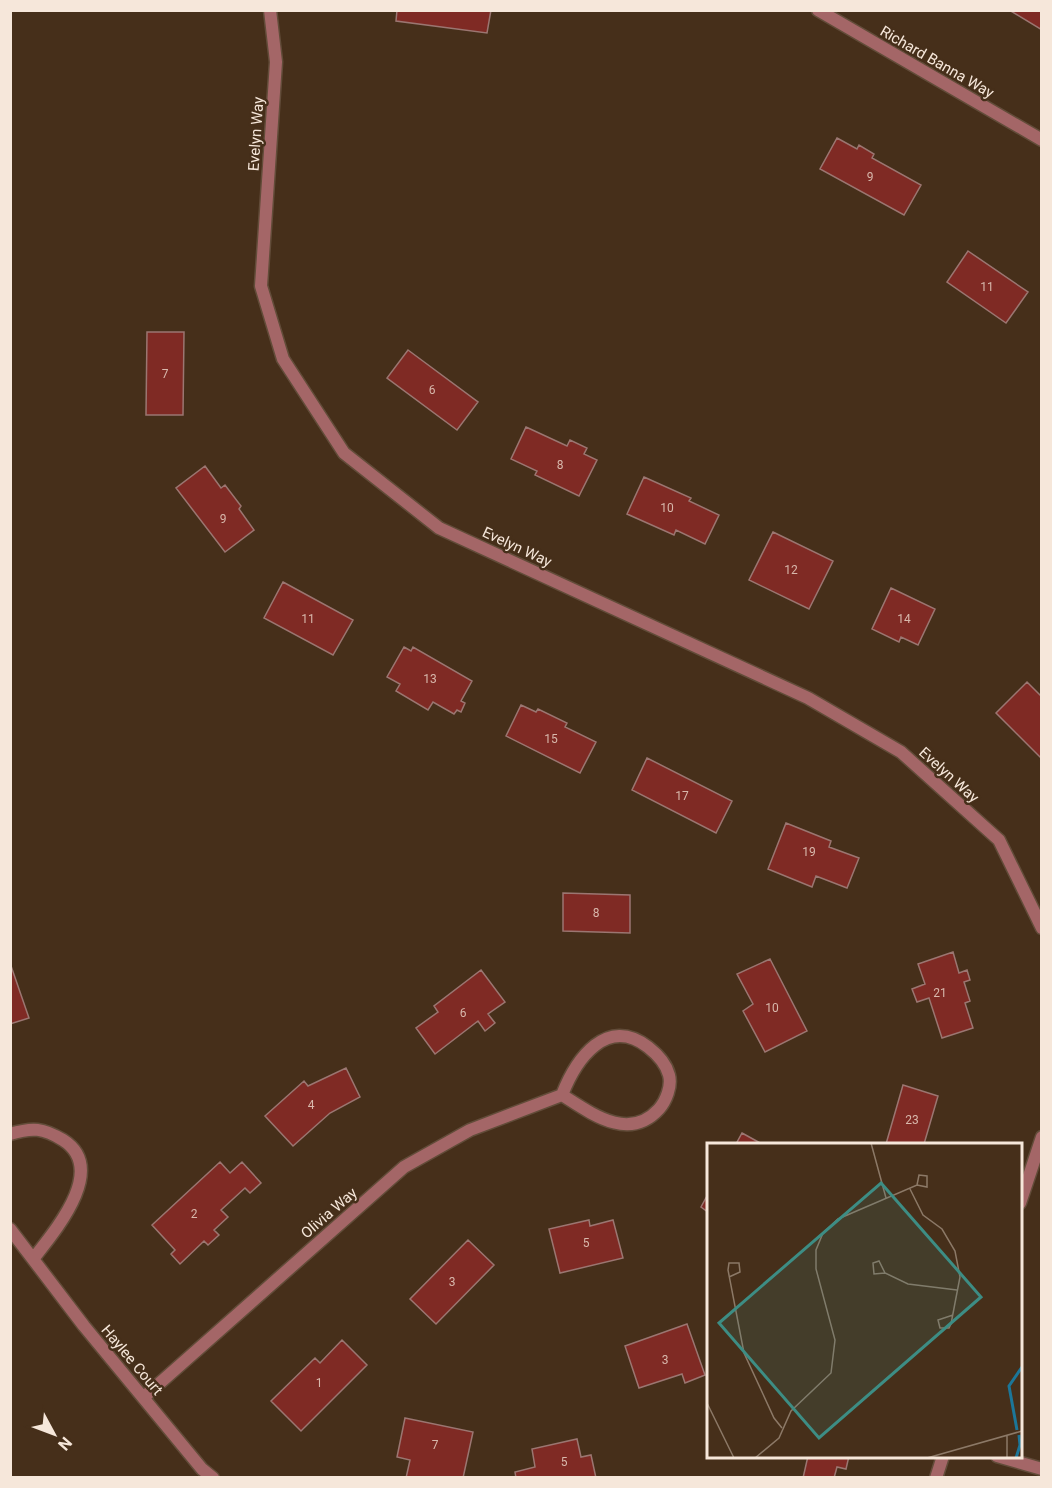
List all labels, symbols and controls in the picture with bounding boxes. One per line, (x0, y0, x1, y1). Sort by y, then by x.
street label: Richard Banna Way (877, 22, 997, 102)
street label: Evelyn Way (244, 96, 268, 172)
house number: 9 (867, 170, 873, 184)
house number: 11 (980, 280, 994, 294)
house number: 7 (162, 367, 169, 381)
house number: 6 (429, 383, 436, 397)
house number: 8 (557, 458, 564, 472)
house number: 10 (660, 501, 674, 515)
house number: 9 (220, 512, 226, 526)
street label: Evelyn Way (479, 523, 555, 571)
house number: 12 (784, 563, 798, 577)
house number: 11 (301, 612, 315, 626)
house number: 14 (897, 612, 911, 626)
house number: 13 (423, 672, 437, 686)
house number: 15 (544, 732, 558, 746)
street label: Evelyn Way (915, 743, 983, 807)
house number: 17 (675, 789, 689, 803)
house number: 19 (802, 845, 816, 859)
house number: 8 (593, 906, 600, 920)
house number: 21 (933, 986, 947, 1000)
house number: 10 (765, 1001, 779, 1015)
house number: 6 (460, 1006, 467, 1020)
house number: 4 (308, 1098, 315, 1112)
house number: 23 (905, 1113, 919, 1127)
inset map (707, 1143, 1022, 1458)
street label: Olivia Way (297, 1184, 361, 1242)
house number: 2 (191, 1207, 198, 1221)
house number: 5 (583, 1236, 590, 1250)
house number: 3 (449, 1275, 455, 1289)
street label: Haylee Court (97, 1321, 167, 1399)
house number: 3 (662, 1353, 668, 1367)
house number: 1 (316, 1376, 322, 1390)
north arrow (24, 1404, 84, 1464)
text: N (54, 1433, 76, 1454)
house number: 7 (432, 1438, 439, 1452)
house number: 5 (561, 1455, 568, 1469)

